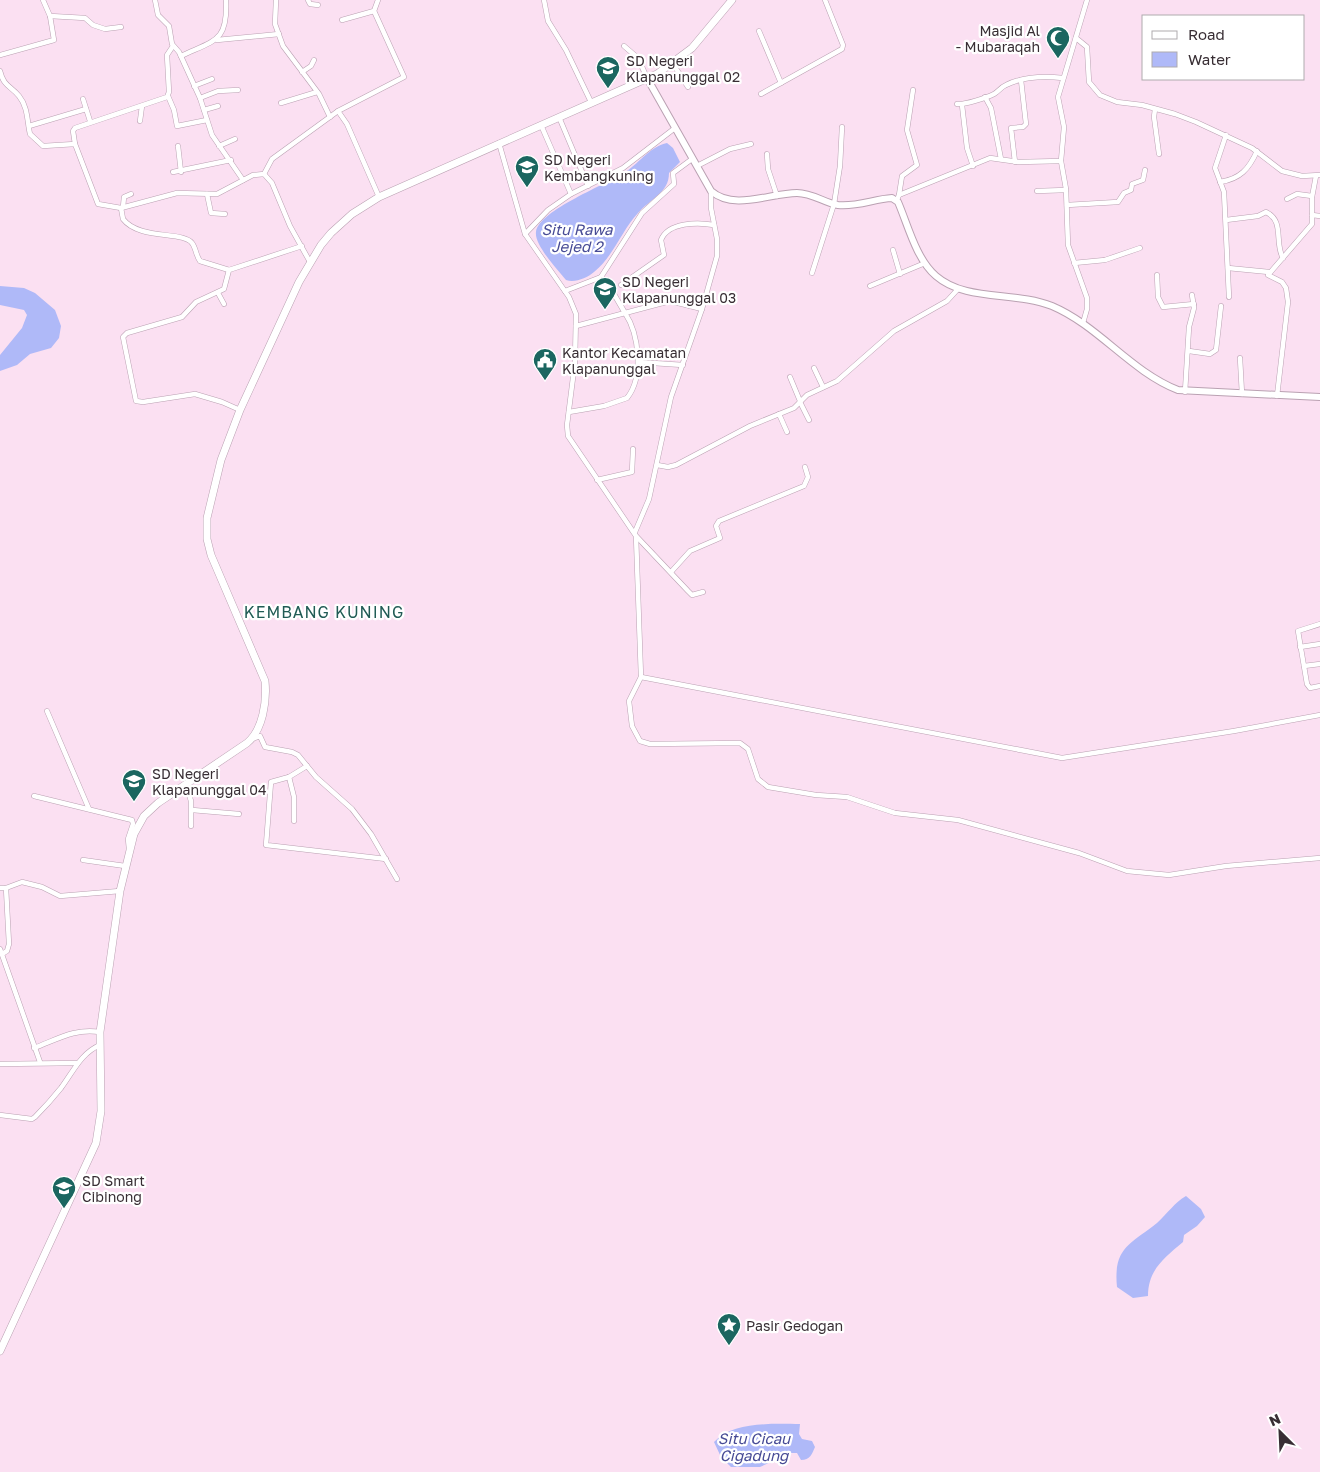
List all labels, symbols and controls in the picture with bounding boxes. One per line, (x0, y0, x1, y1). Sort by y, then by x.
legend (1142, 15, 1305, 80)
place label: Masjid Al - Mubaraqah (956, 22, 1040, 55)
mosque icon: Masjid Al - Mubaraqah (1045, 25, 1071, 59)
text: Road (1188, 25, 1225, 43)
text: Water (1188, 50, 1231, 68)
place label: SD Negeri Klapanunggal 02 (626, 52, 740, 85)
school or university icon: SD Negeri Klapanunggal 02 (595, 55, 621, 89)
place label: SD Negeri Kembangkuning (544, 151, 654, 184)
school or university icon: SD Negeri Kembangkuning (514, 154, 540, 188)
water label: Situ Rawa Jejed 2 (541, 220, 613, 256)
place label: SD Negeri Klapanunggal 03 (622, 273, 736, 306)
school or university icon: SD Negeri Klapanunggal 03 (592, 276, 618, 310)
place label: Kantor Kecamatan Klapanunggal (562, 344, 686, 377)
public building icon: Kantor Kecamatan Klapanunggal (532, 347, 558, 381)
district label: KEMBANG KUNING (244, 602, 404, 622)
place label: SD Negeri Klapanunggal 04 (152, 765, 266, 798)
school or university icon: SD Negeri Klapanunggal 04 (121, 768, 147, 802)
place label: SD Smart Cibinong (82, 1172, 145, 1205)
school or university icon: SD Smart Cibinong (51, 1175, 77, 1209)
place icon: Pasir Gedogan (716, 1312, 742, 1346)
place label: Pasir Gedogan (746, 1317, 843, 1334)
north arrow (1255, 1407, 1305, 1457)
text: N (1266, 1410, 1283, 1430)
water label: Situ Cicau Cigadung (718, 1429, 791, 1465)

